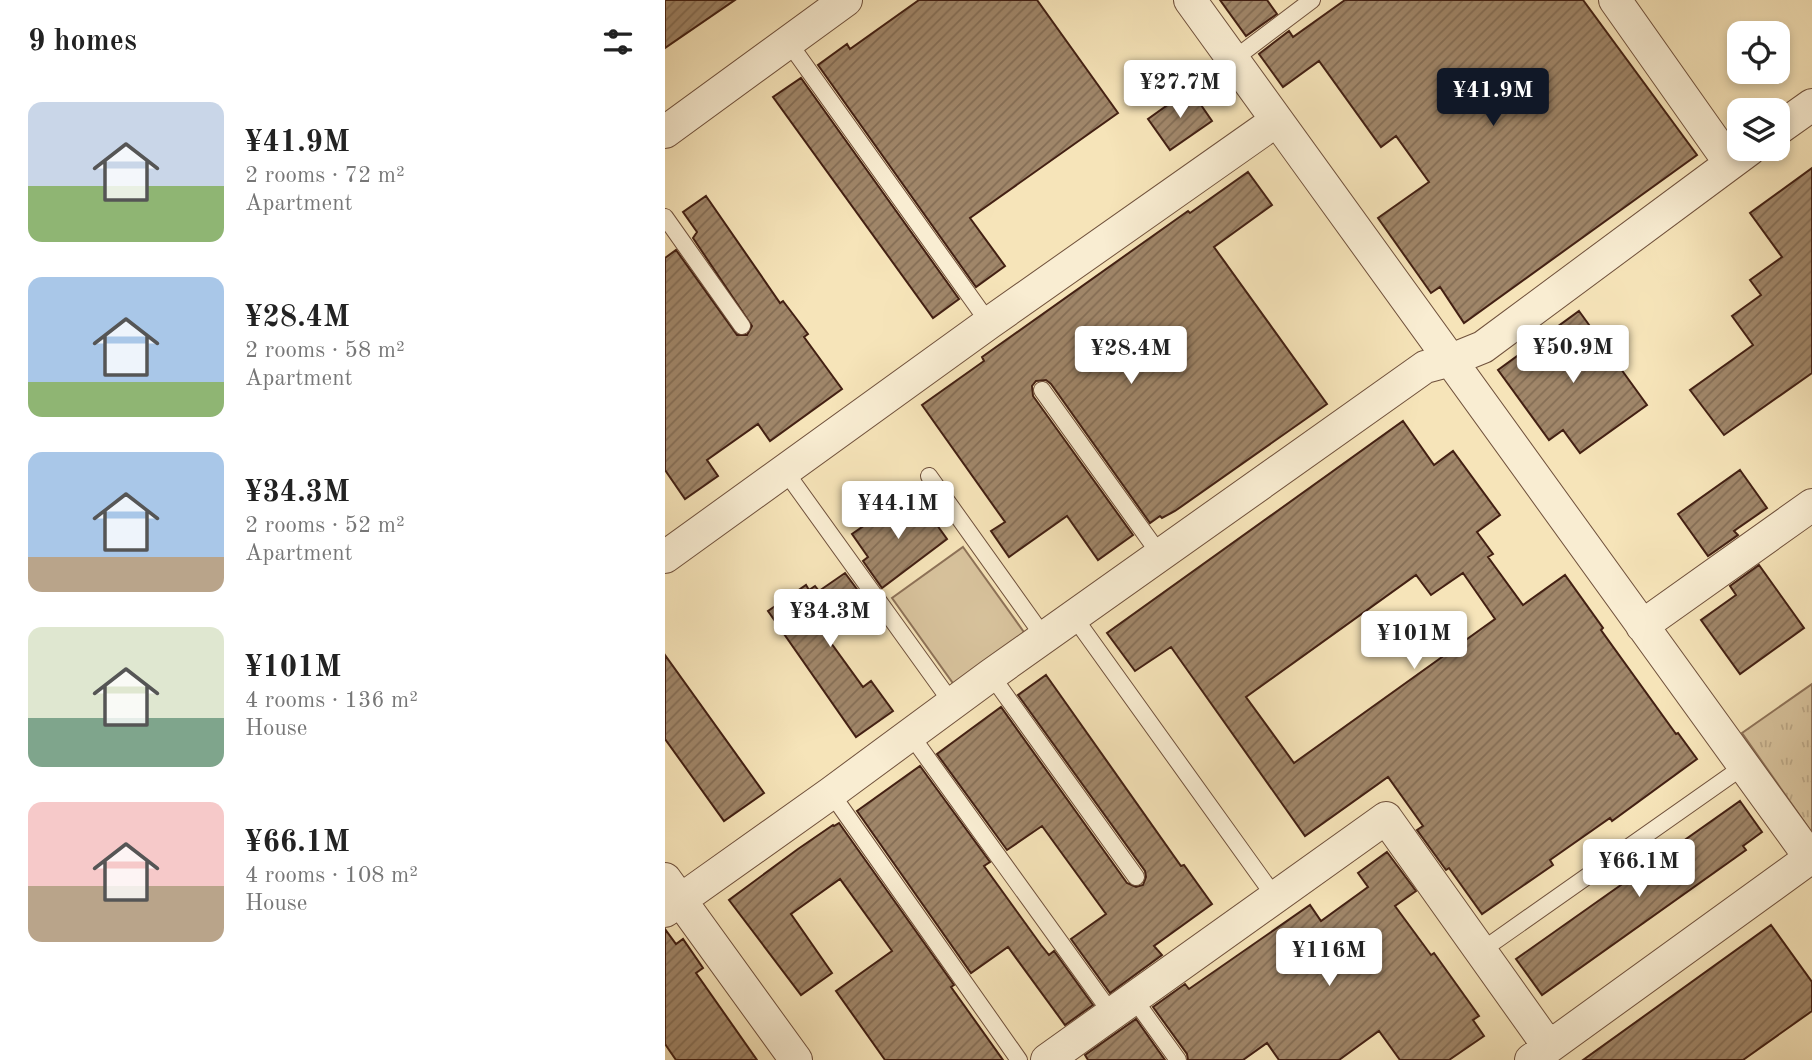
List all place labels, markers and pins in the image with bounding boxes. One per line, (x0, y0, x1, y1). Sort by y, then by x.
pin: ¥27.7M (1123, 60, 1237, 120)
pin: ¥41.9M (1436, 68, 1550, 128)
pin: ¥28.4M (1074, 326, 1188, 386)
pin: ¥50.9M (1516, 326, 1630, 385)
pin: ¥44.1M (841, 482, 955, 541)
pin: ¥34.3M (773, 590, 887, 649)
pin: ¥101M (1365, 612, 1463, 671)
pin: ¥66.1M (1582, 839, 1696, 899)
pin: ¥116M (1280, 928, 1378, 988)

